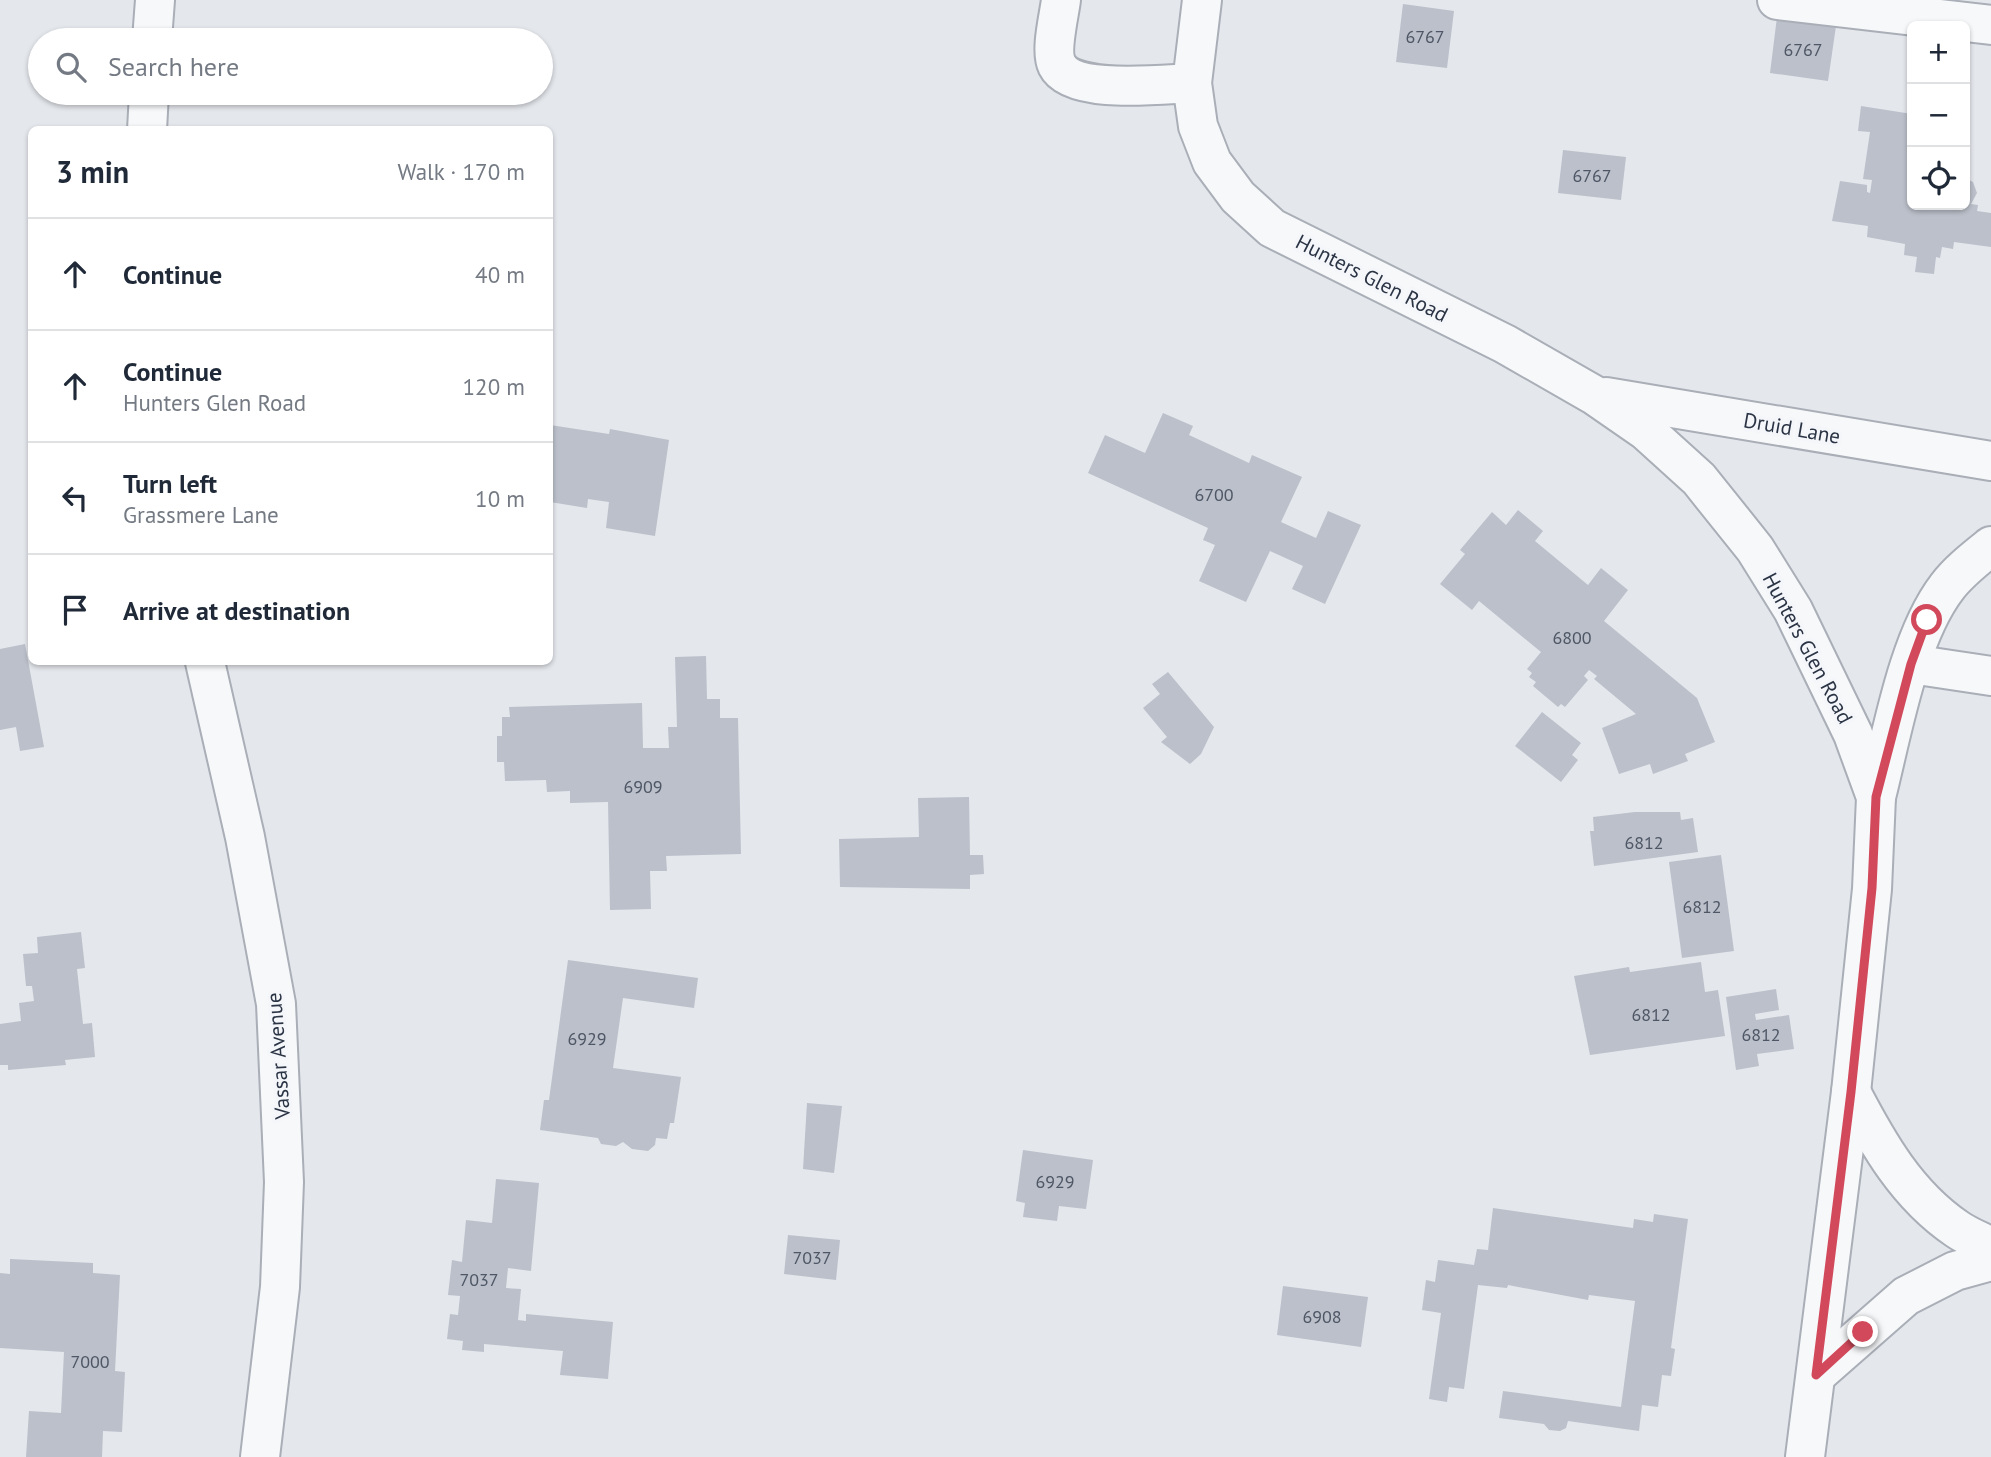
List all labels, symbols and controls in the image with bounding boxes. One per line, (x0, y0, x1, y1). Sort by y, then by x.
map controls (1907, 21, 1970, 210)
button: + (1907, 21, 1970, 84)
house number: 6767 (1405, 25, 1445, 48)
search box (28, 28, 553, 105)
house number: 6767 (1783, 38, 1823, 61)
icon: search (52, 48, 90, 86)
text: Search here (108, 50, 239, 83)
button: − (1907, 84, 1970, 147)
button: locate (1907, 147, 1970, 210)
text: 3 min (56, 152, 129, 191)
text: Walk · 170 m (398, 157, 525, 186)
house number: 6767 (1572, 164, 1612, 187)
street label: Hunters Glen Road (1291, 228, 1453, 328)
icon: ahead (56, 255, 94, 293)
text: Continue (123, 258, 222, 291)
text: 40 m (475, 260, 525, 289)
text: Continue (123, 355, 222, 388)
icon: ahead (56, 367, 94, 405)
text: 120 m (463, 372, 525, 401)
text: Hunters Glen Road (123, 388, 306, 417)
street label: Druid Lane (1742, 406, 1842, 450)
text: Turn left (123, 467, 217, 500)
icon: left (56, 479, 94, 517)
house number: 6700 (1194, 483, 1234, 506)
text: 10 m (475, 484, 525, 513)
text: Grassmere Lane (123, 500, 279, 529)
street label: Hunters Glen Road (1757, 568, 1859, 728)
icon: arrive (56, 591, 94, 629)
text: Arrive at destination (123, 594, 350, 627)
route start (1911, 604, 1942, 635)
house number: 6800 (1552, 626, 1592, 649)
house number: 6909 (623, 775, 663, 798)
house number: 6812 (1624, 831, 1664, 854)
house number: 6812 (1682, 895, 1722, 918)
street label: Vassar Avenue (260, 992, 296, 1121)
house number: 6812 (1631, 1003, 1671, 1026)
house number: 6812 (1741, 1023, 1781, 1046)
house number: 6929 (567, 1027, 607, 1050)
house number: 6929 (1035, 1170, 1075, 1193)
house number: 7037 (792, 1246, 832, 1269)
house number: 7037 (459, 1268, 499, 1291)
house number: 6908 (1302, 1305, 1342, 1328)
route end (1847, 1316, 1878, 1347)
house number: 7000 (70, 1350, 110, 1373)

